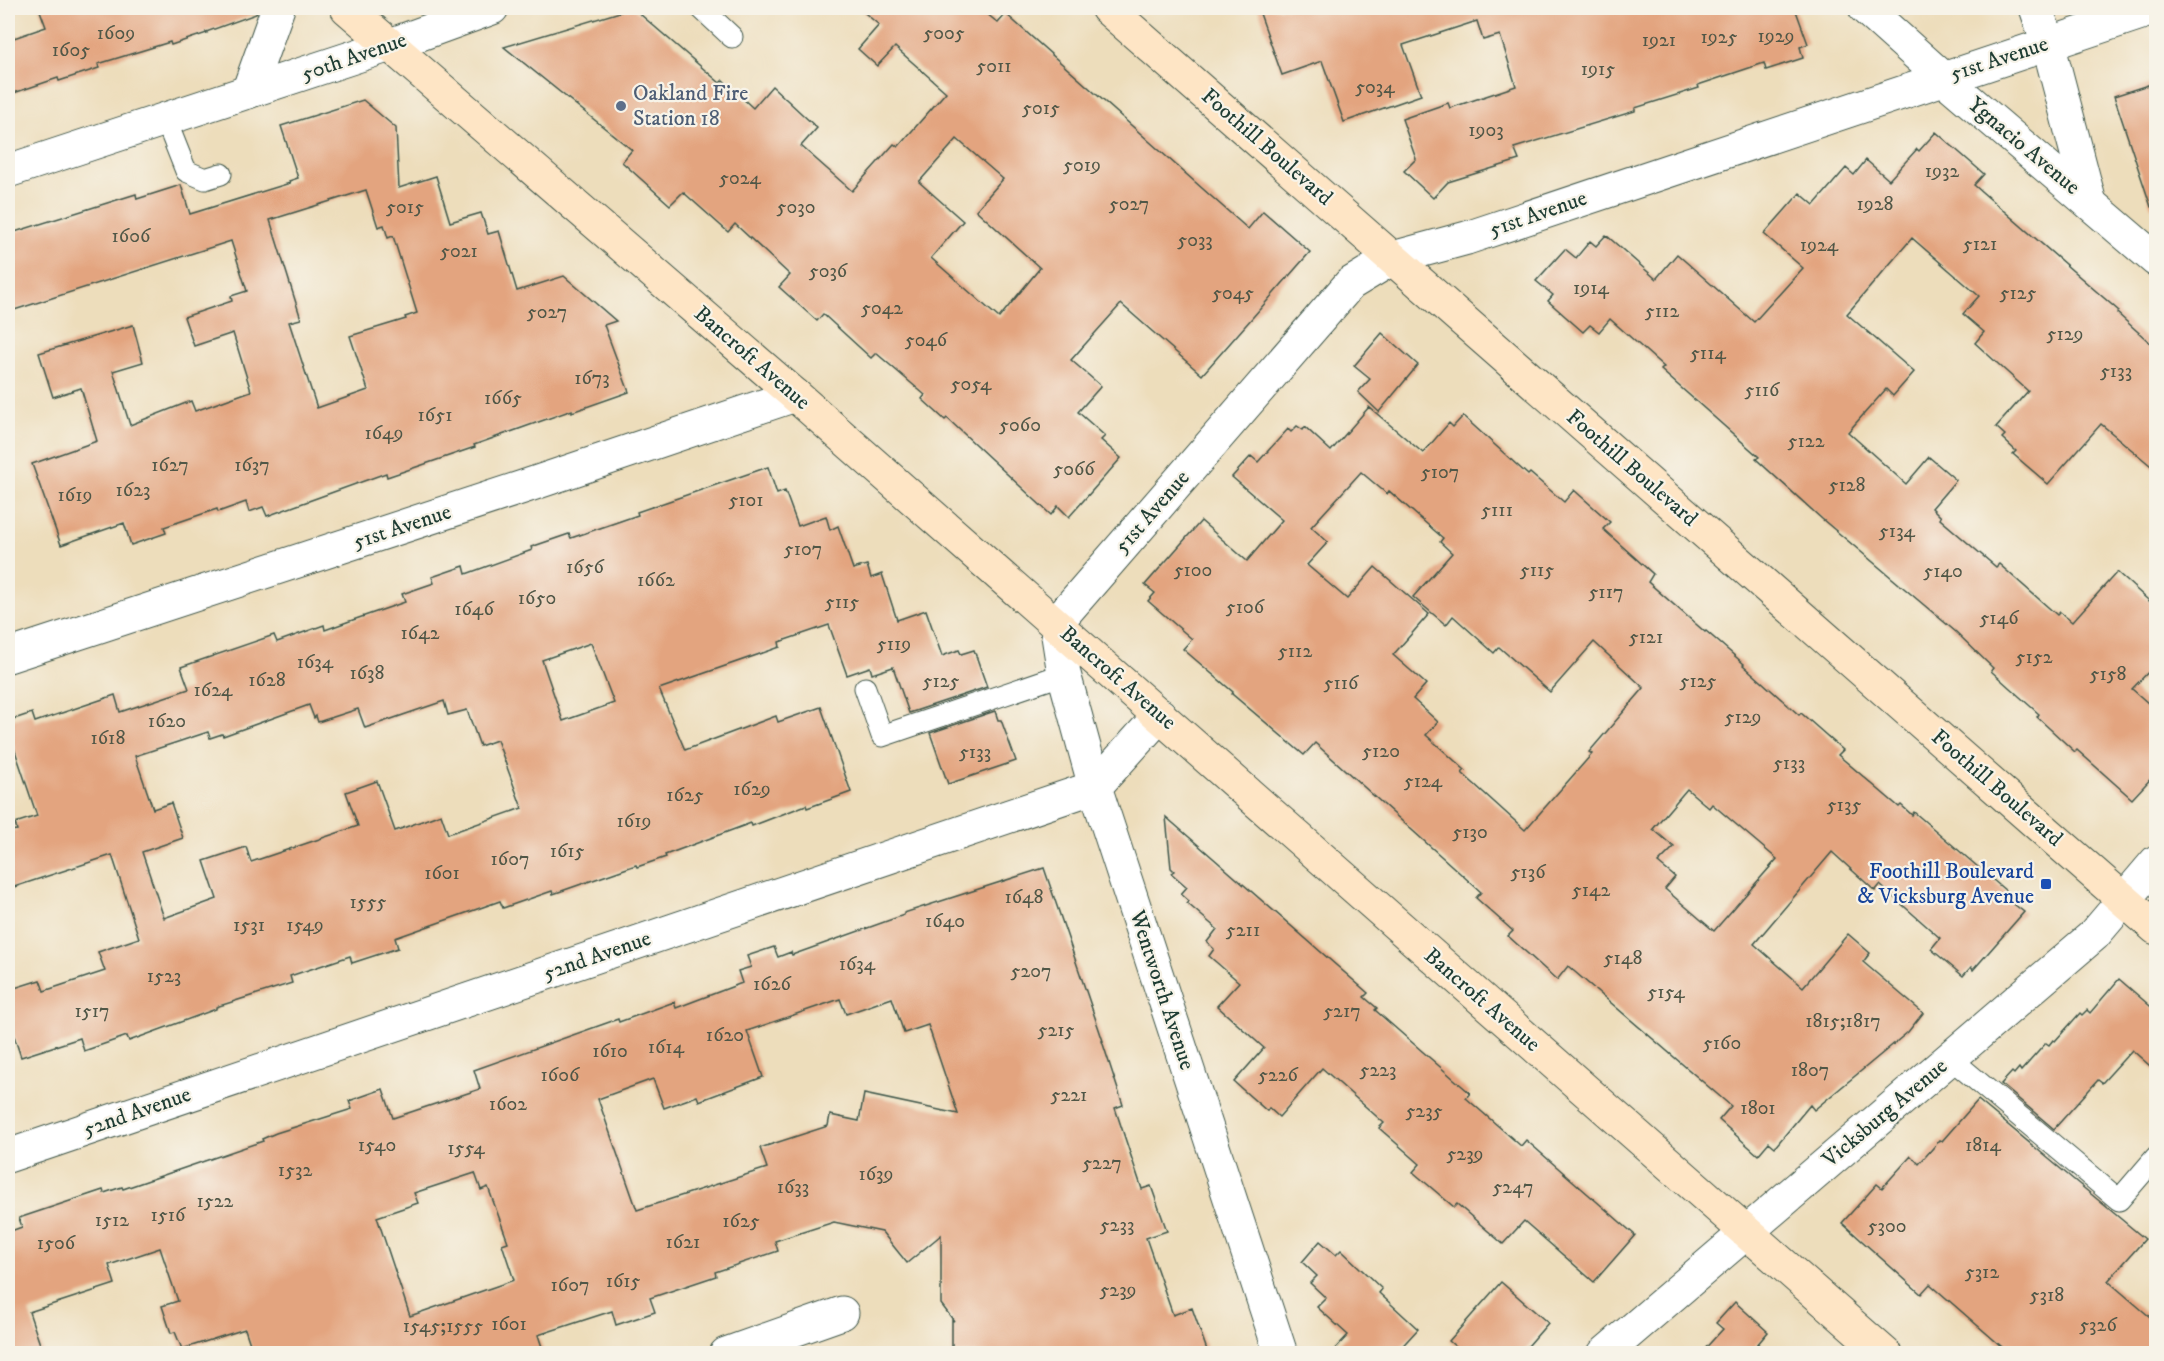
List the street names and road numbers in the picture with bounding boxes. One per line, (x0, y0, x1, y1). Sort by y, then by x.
street label: 50th Avenue (298, 26, 410, 88)
street label: 51st Avenue (1947, 30, 2051, 88)
street label: Foothill Boulevard (1196, 83, 1338, 211)
street label: Ygnacio Avenue (1962, 91, 2086, 201)
street label: 51st Avenue (1486, 185, 1590, 243)
street label: Bancroft Avenue (688, 300, 816, 416)
street label: Foothill Boulevard (1561, 404, 1703, 532)
street label: 51st Avenue (1108, 465, 1196, 559)
street label: 51st Avenue (350, 498, 454, 556)
street label: Bancroft Avenue (1054, 620, 1182, 736)
street label: Foothill Boulevard (1926, 724, 2068, 852)
street label: Wentworth Avenue (1123, 906, 1201, 1073)
street label: 52nd Avenue (540, 925, 654, 987)
street label: Bancroft Avenue (1418, 942, 1546, 1058)
street label: Vicksburg Avenue (1816, 1053, 1953, 1174)
street label: 52nd Avenue (80, 1081, 194, 1143)

